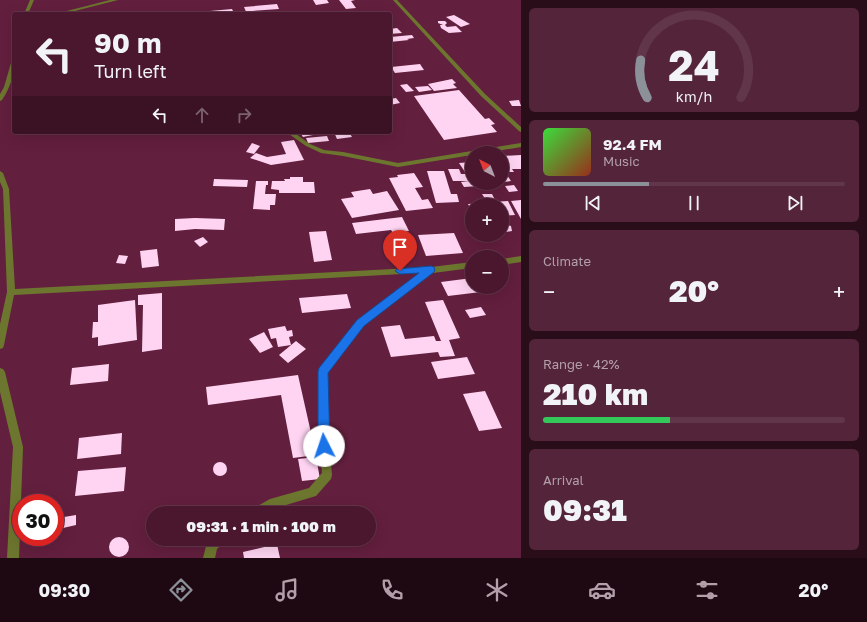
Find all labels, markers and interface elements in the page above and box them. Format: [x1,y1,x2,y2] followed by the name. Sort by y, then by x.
[94,26,161,59] text: 90 m
[28,28,80,80] icon: left
[668,40,720,90] text: 24
[94,60,167,82] text: Turn left
[676,88,712,105] text: km/h
[149,104,171,126] icon: left
[191,104,213,126] icon: ahead
[233,104,255,126] icon: right
[603,135,662,153] text: 92.4 FM
[465,146,509,190] north arrow
[465,146,509,294] map controls
[603,153,640,169] text: Music
[582,192,604,214] icon: previous
[683,192,705,214] icon: pause
[784,192,806,214] icon: next
[465,198,509,242] button: +
[383,230,417,271] pin
[389,236,411,258] icon: arrive
[465,250,509,294] button: −
[543,253,591,269] text: Climate
[669,273,719,309] text: 20°
[543,278,555,305] text: −
[833,278,845,305] text: +
[543,356,619,372] text: Range · 42%
[543,376,648,412] text: 210 km
[303,425,345,467] position arrow
[543,472,584,488] text: Arrival
[543,492,627,528] text: 09:31
[12,494,64,546] speed limit sign: 30
[186,517,336,535] text: 09:31 · 1 min · 100 m
[167,576,195,604] icon: directions
[273,576,301,604] icon: music
[378,576,406,604] icon: phone
[483,576,511,604] icon: climate
[588,576,616,604] icon: car
[693,576,721,604] icon: filters
[39,579,90,601] text: 09:30
[799,579,828,601] text: 20°

